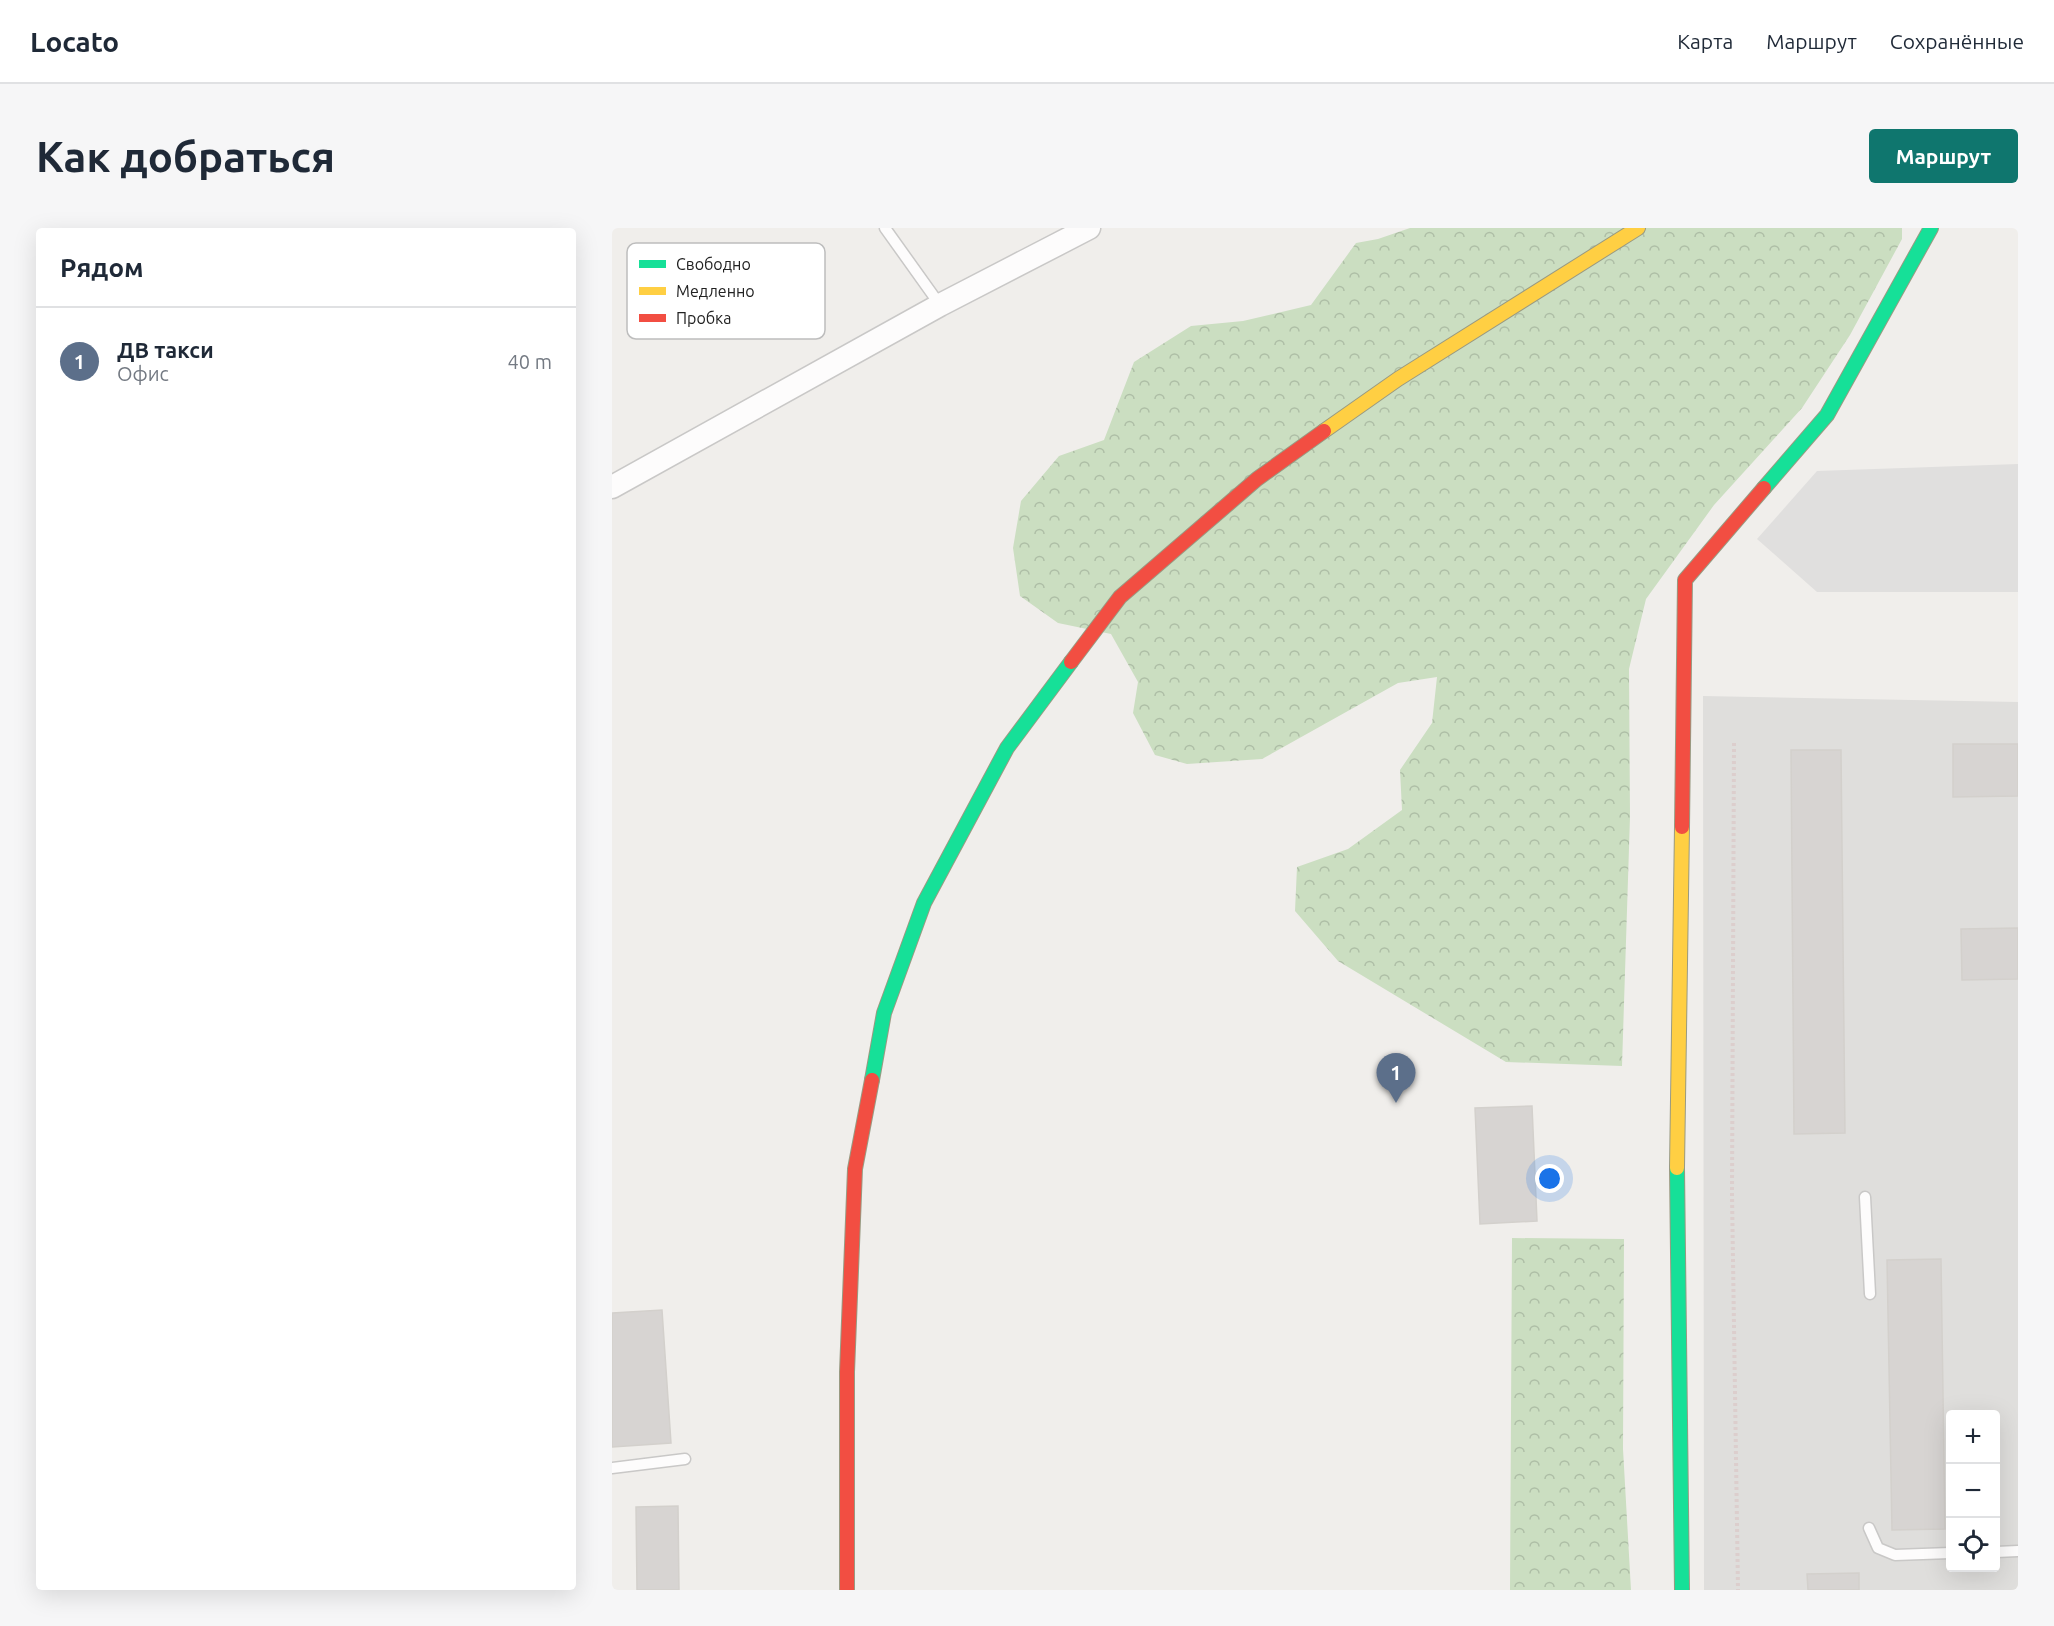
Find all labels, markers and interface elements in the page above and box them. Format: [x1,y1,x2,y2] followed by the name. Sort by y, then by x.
[30,26,119,57] text: Locato
[1677,29,1733,53] text: Карта
[1766,29,1857,53] text: Маршрут
[1890,29,2024,53] text: Сохранённые
[1869,129,2018,183] button: Маршрут
[36,133,335,180] text: Как добраться
[627,243,825,339] legend
[60,253,144,282] text: Рядом
[676,255,751,273] text: Свободно
[676,282,755,300] text: Медленно
[676,309,732,327] text: Пробка
[117,337,214,362] text: ДВ такси
[74,350,85,373] text: 1
[508,350,552,373] text: 40 m
[117,362,169,385] text: Офис
[1376,1054,1416,1103] pin: 1
[1535,1164,1564,1193] your location
[1946,1410,2000,1572] map controls
[1946,1410,2000,1464] button: +
[1946,1464,2000,1518] button: −
[1946,1518,2000,1572] button: locate

